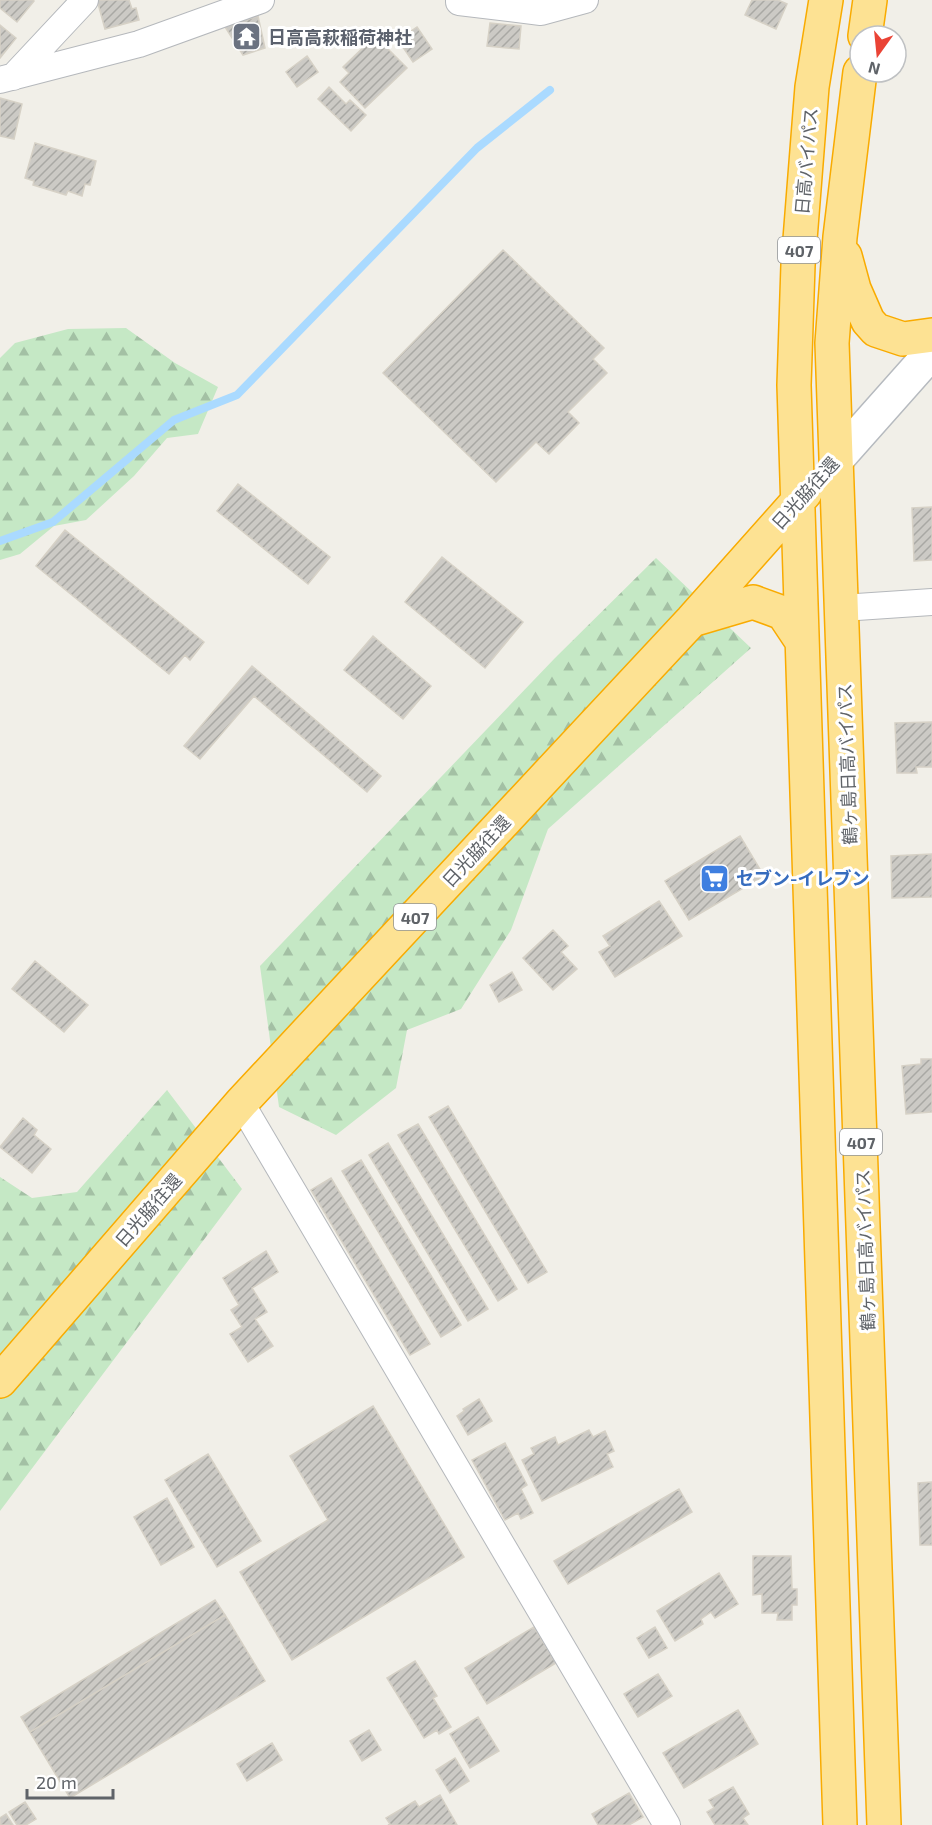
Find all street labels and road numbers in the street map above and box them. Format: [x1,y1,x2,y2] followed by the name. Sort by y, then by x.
[790,106,822,216] street label: 日高バイパス
[778,237,820,263] road number: 407
[767,452,843,534] street label: 日光脇往還
[833,683,861,845] street label: 鶴ヶ島日高バイパス
[437,811,515,891] street label: 日光脇往還
[394,904,436,930] road number: 407
[840,1129,882,1155] road number: 407
[110,1169,186,1251] street label: 日光脇往還
[851,1169,879,1331] street label: 鶴ヶ島日高バイパス

